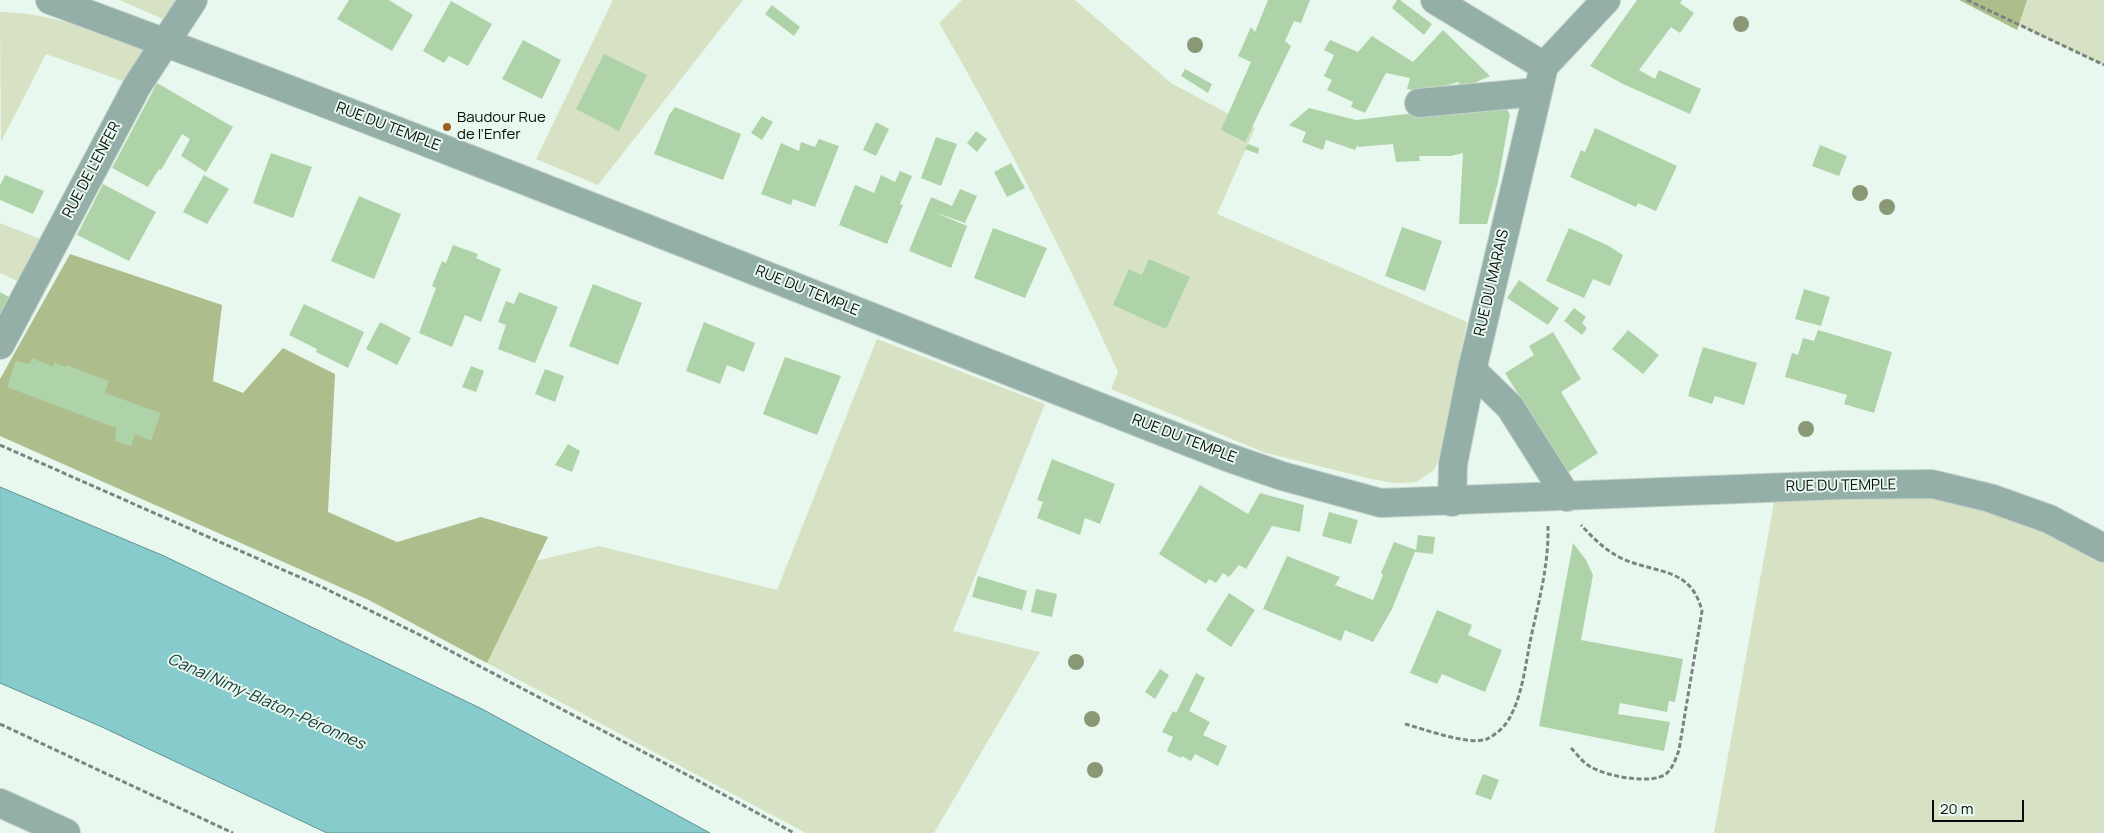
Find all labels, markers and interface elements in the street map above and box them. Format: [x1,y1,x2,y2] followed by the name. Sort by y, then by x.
[333,99,443,155] street label: RUE DU TEMPLE
[457,109,546,144] place label: Baudour Rue de l'Enfer
[59,119,125,221] street label: RUE DE L'ENFER
[441,121,453,133] marker: Baudour Rue de l'Enfer
[1471,228,1513,338] street label: RUE DU MARAIS
[752,262,862,320] street label: RUE DU TEMPLE
[1129,411,1239,467] street label: RUE DU TEMPLE
[1786,476,1896,496] street label: RUE DU TEMPLE
[164,650,368,754] water label: Canal Nimy-Blaton-Péronnes
[1934,790,2026,822] scale bar
[1940,798,1973,819] text: 20 m

